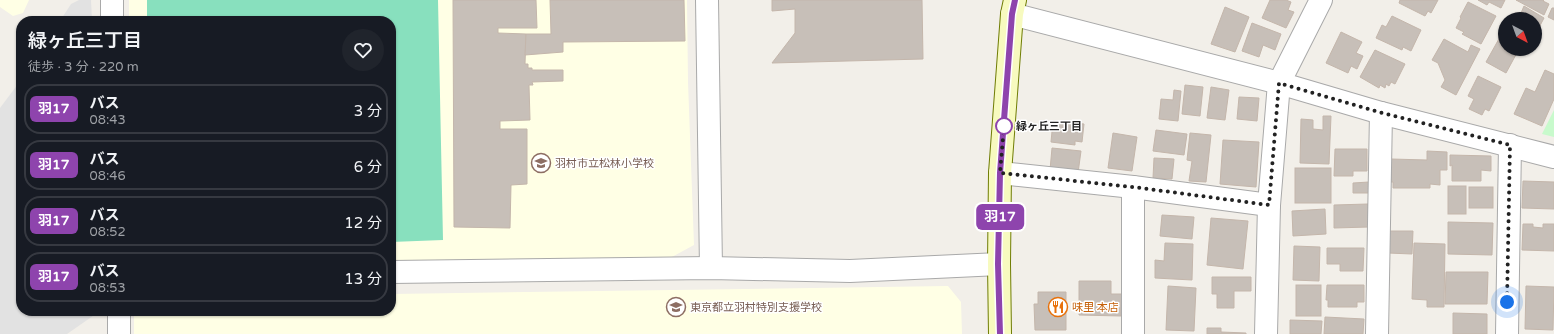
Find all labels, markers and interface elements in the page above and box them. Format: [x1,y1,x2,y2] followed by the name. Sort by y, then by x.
[1498,12,1542,56] north arrow
[1498,12,1542,56] map controls
[342,29,384,71] button: heart
[28,30,142,52] text: 緑ヶ丘三丁目
[28,59,139,75] text: 徒歩 · 3 分 · 220 m
[90,94,120,112] text: バス
[38,100,70,117] text: 羽17
[354,102,382,120] text: 3 分
[90,112,126,128] text: 08:43
[995,117,1013,135] marker: 緑ヶ丘三丁目
[1016,120,1082,133] place label: 緑ヶ丘三丁目
[90,150,120,168] text: バス
[530,152,552,174] school or university icon: 羽村市立松林小学校
[38,156,70,173] text: 羽17
[555,157,654,170] place label: 羽村市立松林小学校
[354,158,382,176] text: 6 分
[90,168,126,184] text: 08:46
[977,204,1023,230] line badge: 羽17
[90,206,120,224] text: バス
[984,208,1016,225] text: 羽17
[38,212,70,229] text: 羽17
[344,214,382,232] text: 12 分
[90,224,126,240] text: 08:52
[90,262,120,280] text: バス
[38,268,70,285] text: 羽17
[344,270,382,288] text: 13 分
[90,280,126,296] text: 08:53
[1497,292,1517,312] your location
[665,296,687,318] school or university icon: 東京都立羽村特別支援学校
[1047,296,1069,318] restaurant icon: 味里 本店
[690,301,822,314] place label: 東京都立羽村特別支援学校
[1072,301,1119,314] place label: 味里 本店

